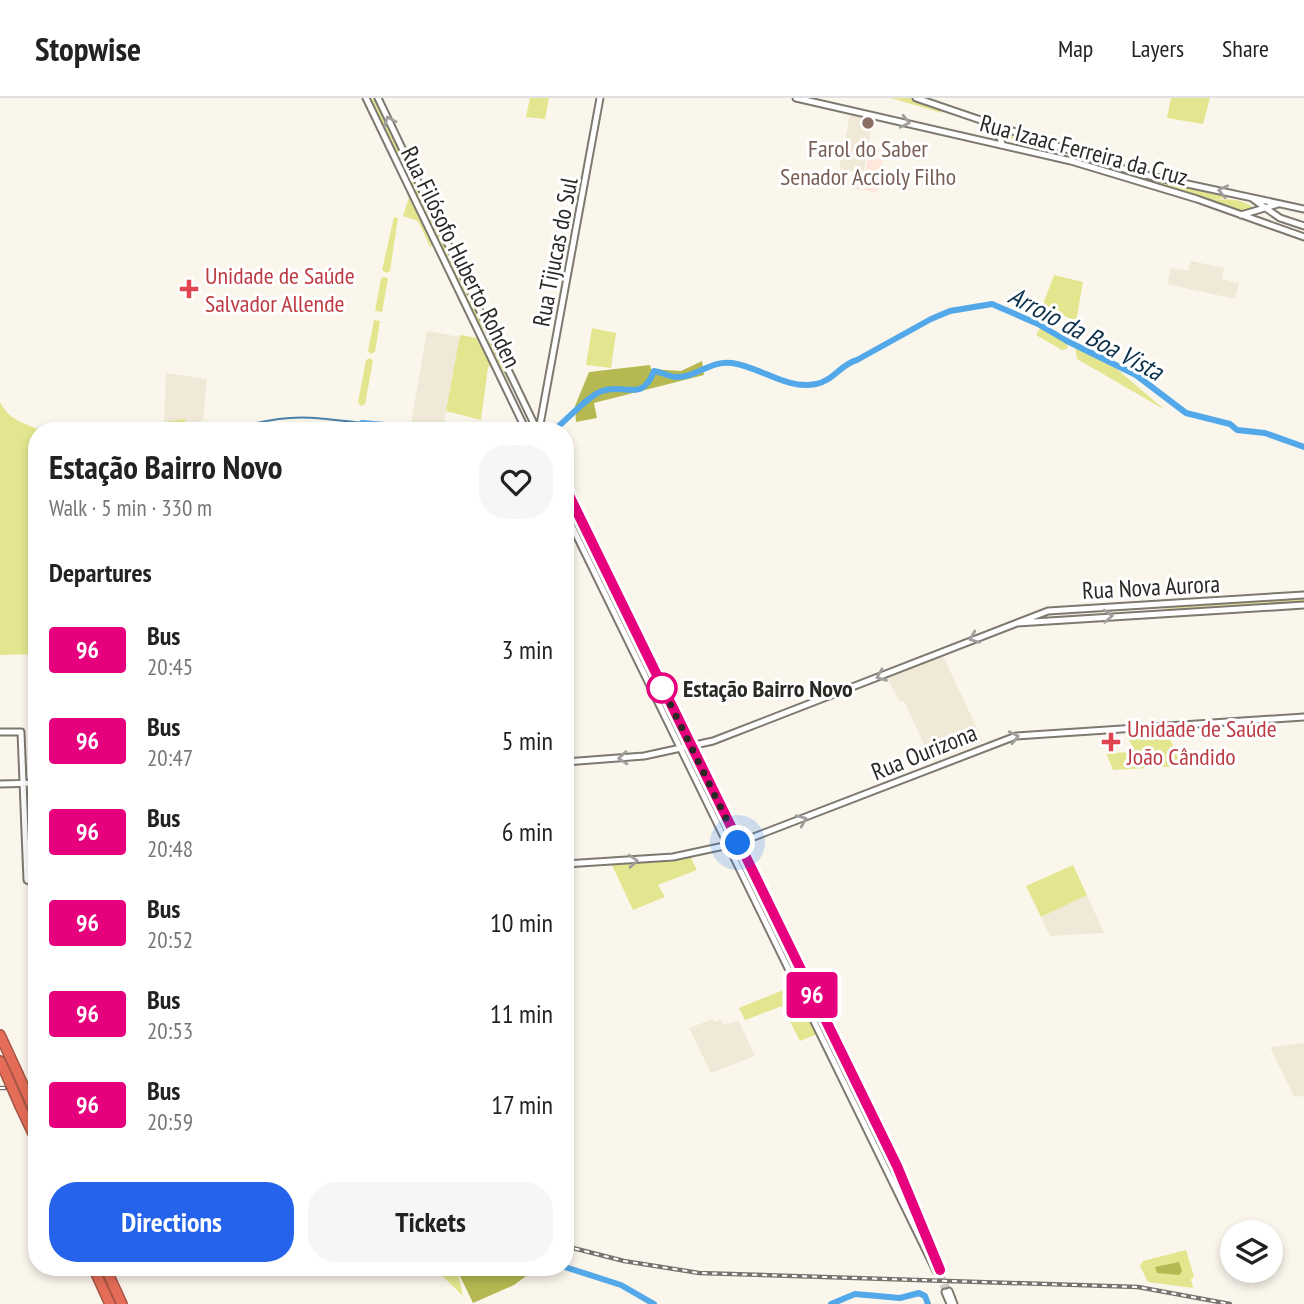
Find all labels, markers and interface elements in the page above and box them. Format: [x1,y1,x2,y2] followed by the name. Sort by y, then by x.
[35,27,141,70] text: Stopwise
[1058,33,1093,64] text: Map
[1131,33,1184,64] text: Layers
[1222,33,1269,64] text: Share
[977,107,1191,193] street label: Rua Izaac Ferreira da Cruz
[899,114,911,128] one-way arrow
[860,115,876,131] marker: Farol do Saber Senador Accioly Filho
[383,116,397,128] one-way arrow
[780,133,956,192] place label: Farol do Saber Senador Accioly Filho
[394,141,528,373] street label: Rua Filósofo Huberto Rohden
[525,175,585,329] street label: Rua Tijucas do Sul
[1217,185,1229,200] one-way arrow
[205,260,355,319] place label: Unidade de Saúde Salvador Allende
[1003,278,1170,388] water label: Arroio da Boa Vista
[179,279,199,299] marker: Unidade de Saúde Salvador Allende
[49,445,282,488] text: Estação Bairro Novo
[479,445,553,519] button: heart
[49,493,212,522] text: Walk · 5 min · 330 m
[49,556,152,589] text: Departures
[1081,568,1221,606] street label: Rua Nova Aurora
[1102,608,1113,623] one-way arrow
[147,619,180,652] text: Bus
[968,630,980,644] one-way arrow
[502,633,553,666] text: 3 min
[76,634,99,665] text: 96
[147,652,193,681] text: 20:45
[876,667,888,681] one-way arrow
[647,673,677,703] marker: Estação Bairro Novo
[683,673,853,704] place label: Estação Bairro Novo
[147,710,180,743] text: Bus
[1126,713,1277,772] place label: Unidade de Saúde João Cândido
[867,717,981,787] street label: Rua Ourizona
[502,724,553,757] text: 5 min
[76,725,99,756] text: 96
[1008,731,1020,745] one-way arrow
[1101,732,1121,752] marker: Unidade de Saúde João Cândido
[147,743,193,772] text: 20:47
[618,750,629,765] one-way arrow
[147,801,180,834] text: Bus
[795,814,807,828] one-way arrow
[502,815,553,848] text: 6 min
[76,816,99,847] text: 96
[720,825,755,860] your location
[147,834,193,863] text: 20:48
[628,854,639,869] one-way arrow
[147,892,180,925] text: Bus
[490,906,553,939] text: 10 min
[76,907,99,938] text: 96
[147,925,193,954] text: 20:52
[780,972,844,1018] line badge: 96
[801,979,823,1010] text: 96
[147,983,180,1016] text: Bus
[490,997,553,1030] text: 11 min
[76,998,99,1029] text: 96
[147,1016,193,1045] text: 20:53
[147,1074,180,1107] text: Bus
[491,1088,553,1121] text: 17 min
[76,1089,99,1120] text: 96
[147,1107,193,1136] text: 20:59
[49,1182,294,1262] button: Directions
[308,1182,553,1262] button: Tickets
[1220,1220,1283,1283] map controls
[1220,1220,1283,1283] button: layers

